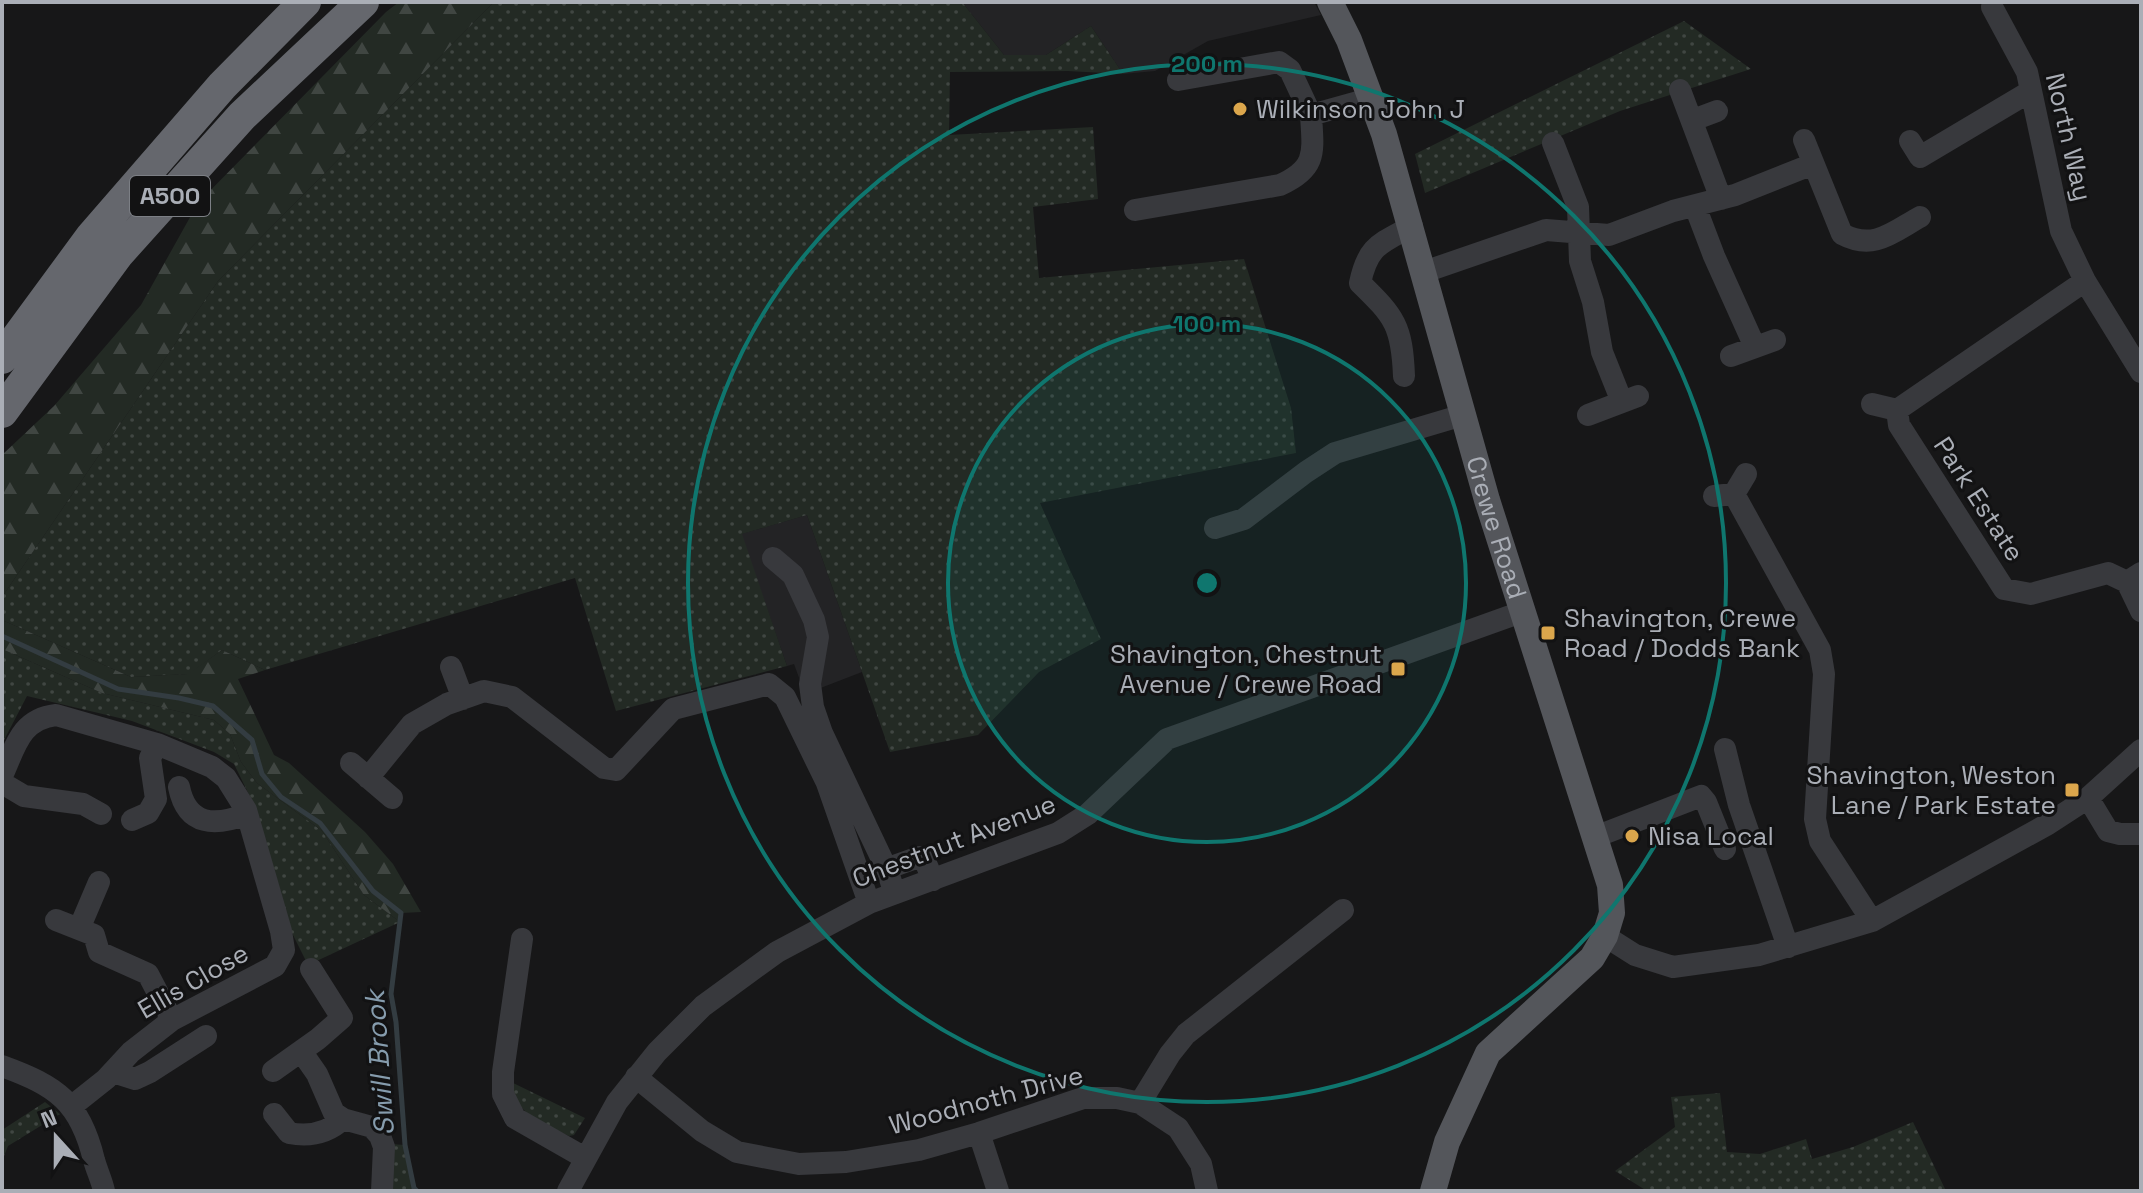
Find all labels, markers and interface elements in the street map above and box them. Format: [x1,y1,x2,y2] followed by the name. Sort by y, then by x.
[1171,48,1243,79] text: 200 m
[2038,70,2100,204] street label: North Way
[1256,92,1465,126] place label: Wilkinson John J
[1231,100,1249,118] marker: Wilkinson John J
[130,176,210,216] road number: A500
[1173,308,1241,339] text: 100 m
[1926,430,2032,568] street label: Park Estate
[1458,452,1534,603] street label: Crewe Road
[1193,569,1221,597] centre of rings
[1564,601,1800,665] place label: Shavington, Crewe Road / Dodds Bank
[1539,624,1557,642] marker: Shavington, Crewe Road / Dodds Bank
[1110,637,1382,701] place label: Shavington, Chestnut Avenue / Crewe Road
[1389,660,1407,678] marker: Shavington, Chestnut Avenue / Crewe Road
[1807,758,2056,822] place label: Shavington, Weston Lane / Park Estate
[2063,781,2081,799] marker: Shavington, Weston Lane / Park Estate
[847,787,1061,895] street label: Chestnut Avenue
[1648,819,1774,853] place label: Nisa Local
[1623,827,1641,845] marker: Nisa Local
[132,936,254,1026] street label: Ellis Close
[356,986,402,1137] water label: Swill Brook
[885,1058,1087,1142] street label: Woodnoth Drive
[16,1097,96,1177] north arrow
[37,1103,61,1134] text: N

